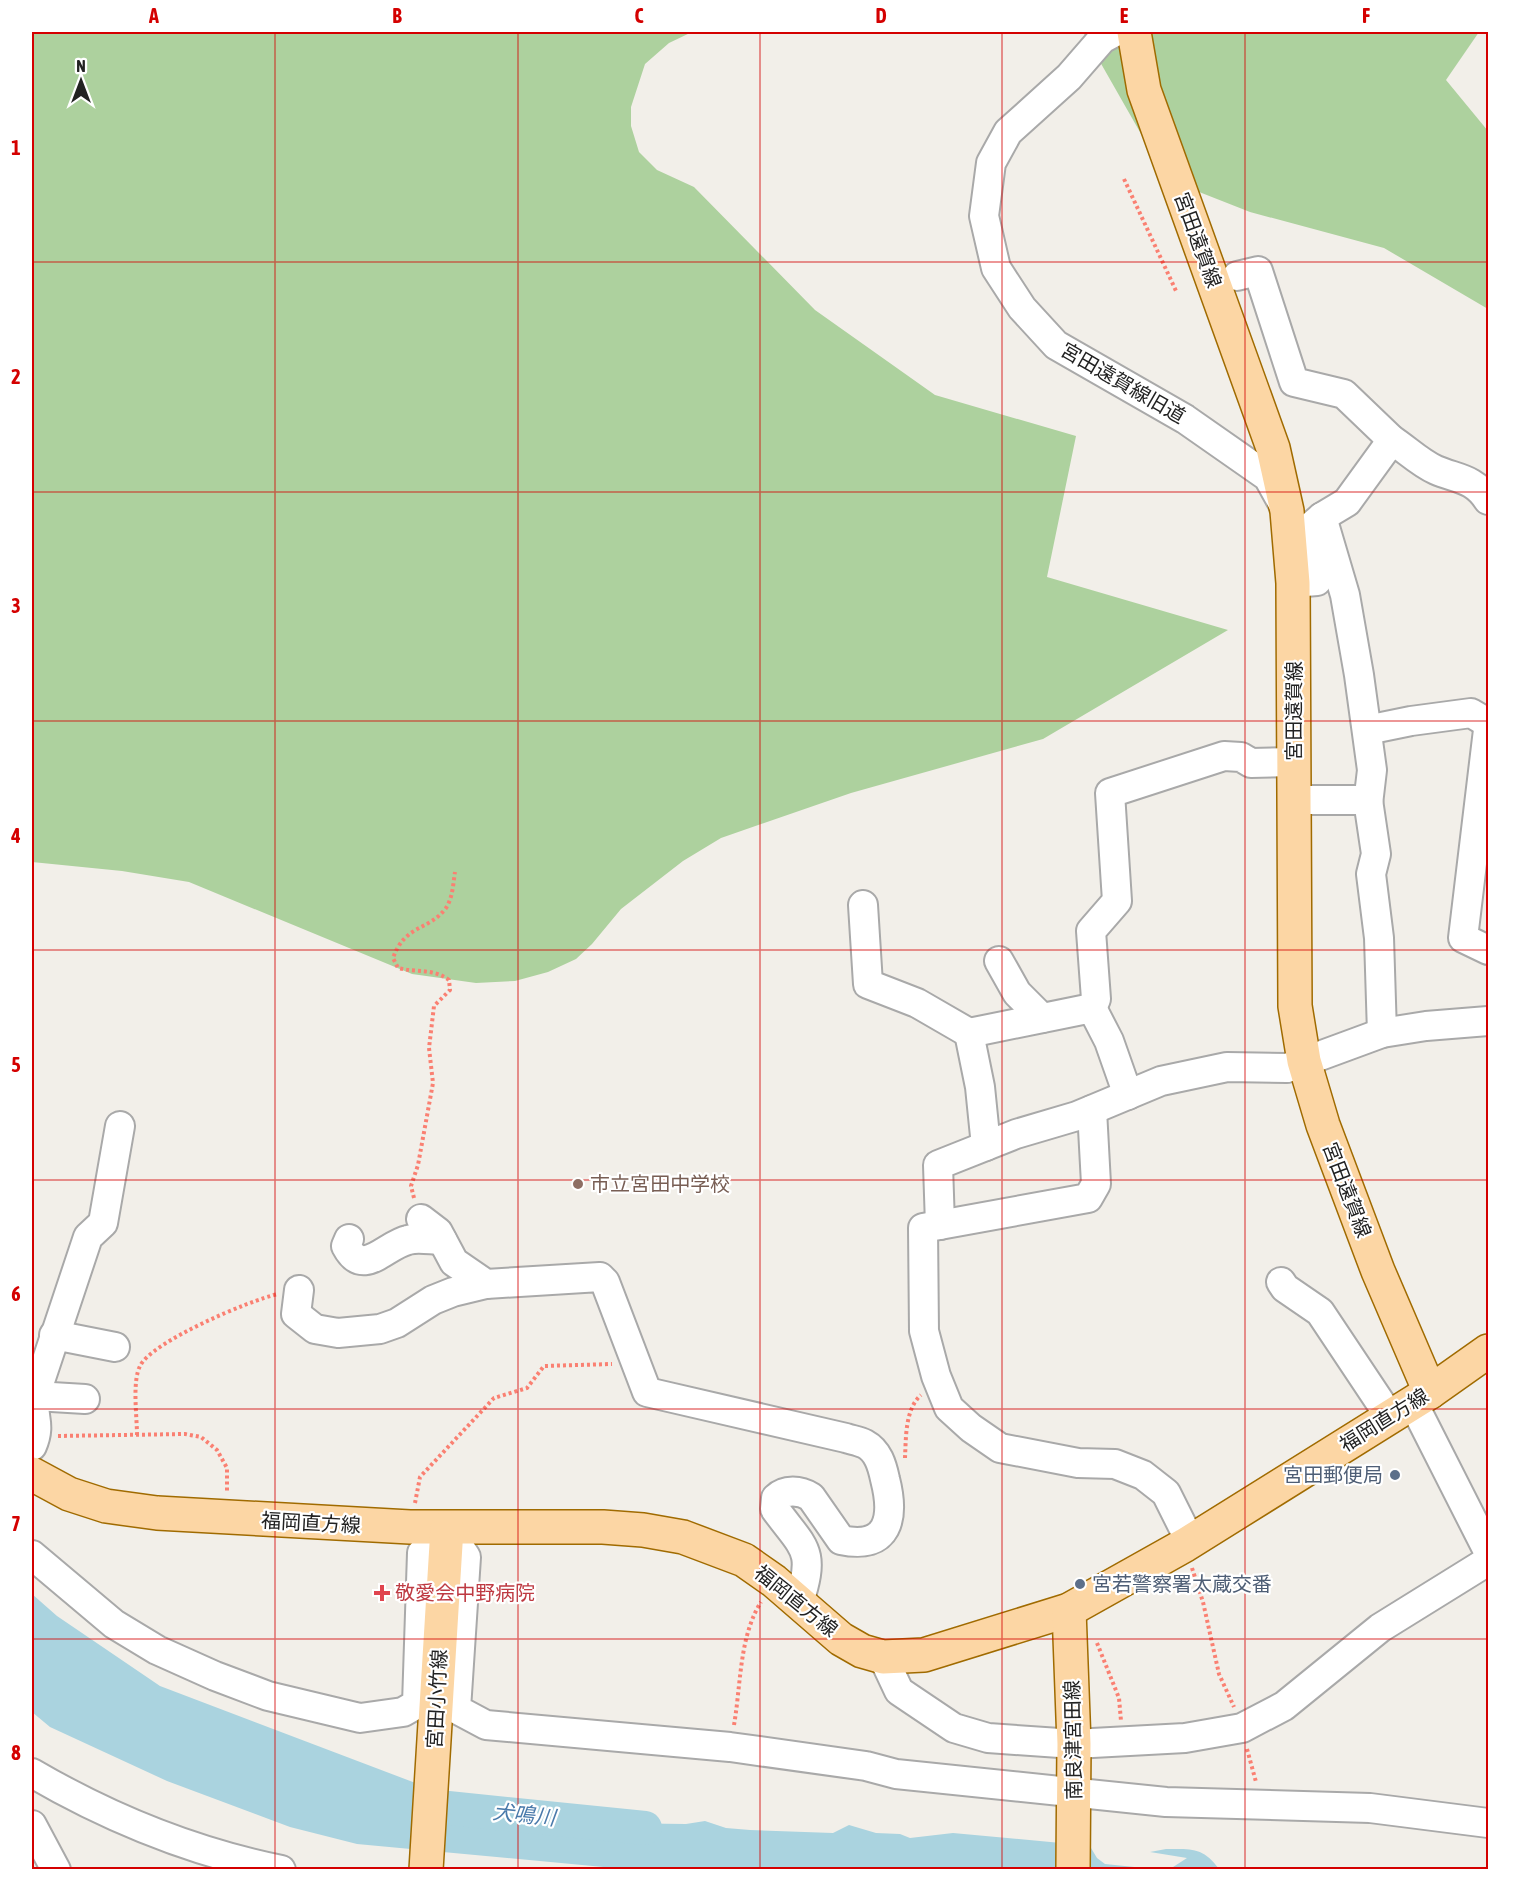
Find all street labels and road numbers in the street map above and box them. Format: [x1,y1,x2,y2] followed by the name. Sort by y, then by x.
[1171,189,1226,291] street label: 宮田遠賀線
[1057,338,1190,428] street label: 宮田遠賀線旧道
[1282,661,1305,761] street label: 宮田遠賀線
[1319,1139,1376,1241] street label: 宮田遠賀線
[1335,1383,1432,1456] street label: 福岡直方線
[260,1508,362,1537] street label: 福岡直方線
[750,1560,842,1641] street label: 福岡直方線
[422,1648,451,1750] street label: 宮田小竹線
[1060,1680,1085,1800] street label: 南良津宮田線

